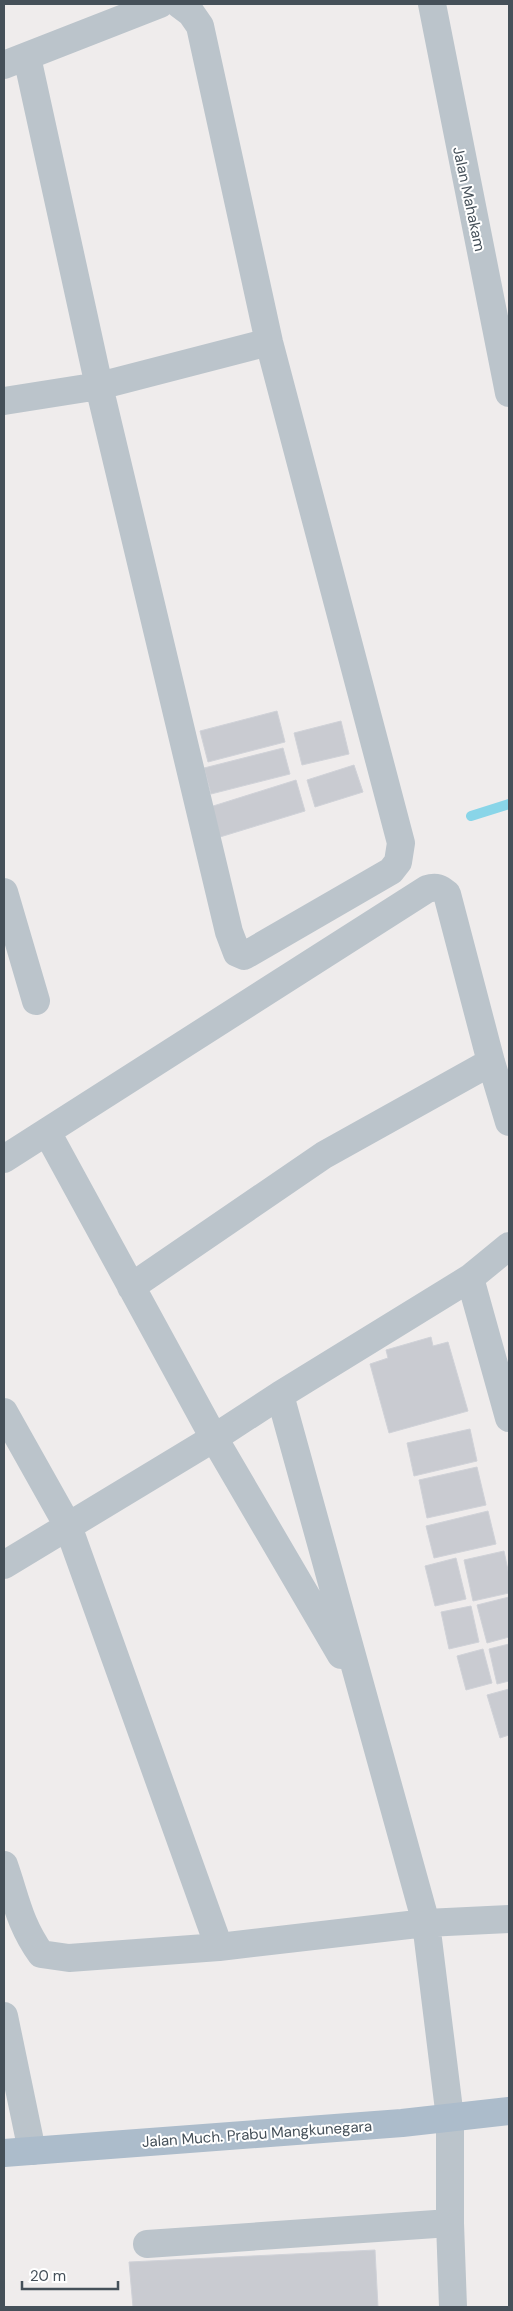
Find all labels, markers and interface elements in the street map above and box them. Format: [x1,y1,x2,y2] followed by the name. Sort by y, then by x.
[448,145,490,253] street label: Jalan Mahakam
[141,2116,373,2152] street label: Jalan Much. Prabu Mangkunegara
[22,2258,119,2290] scale bar
[30,2266,66,2286] text: 20 m

